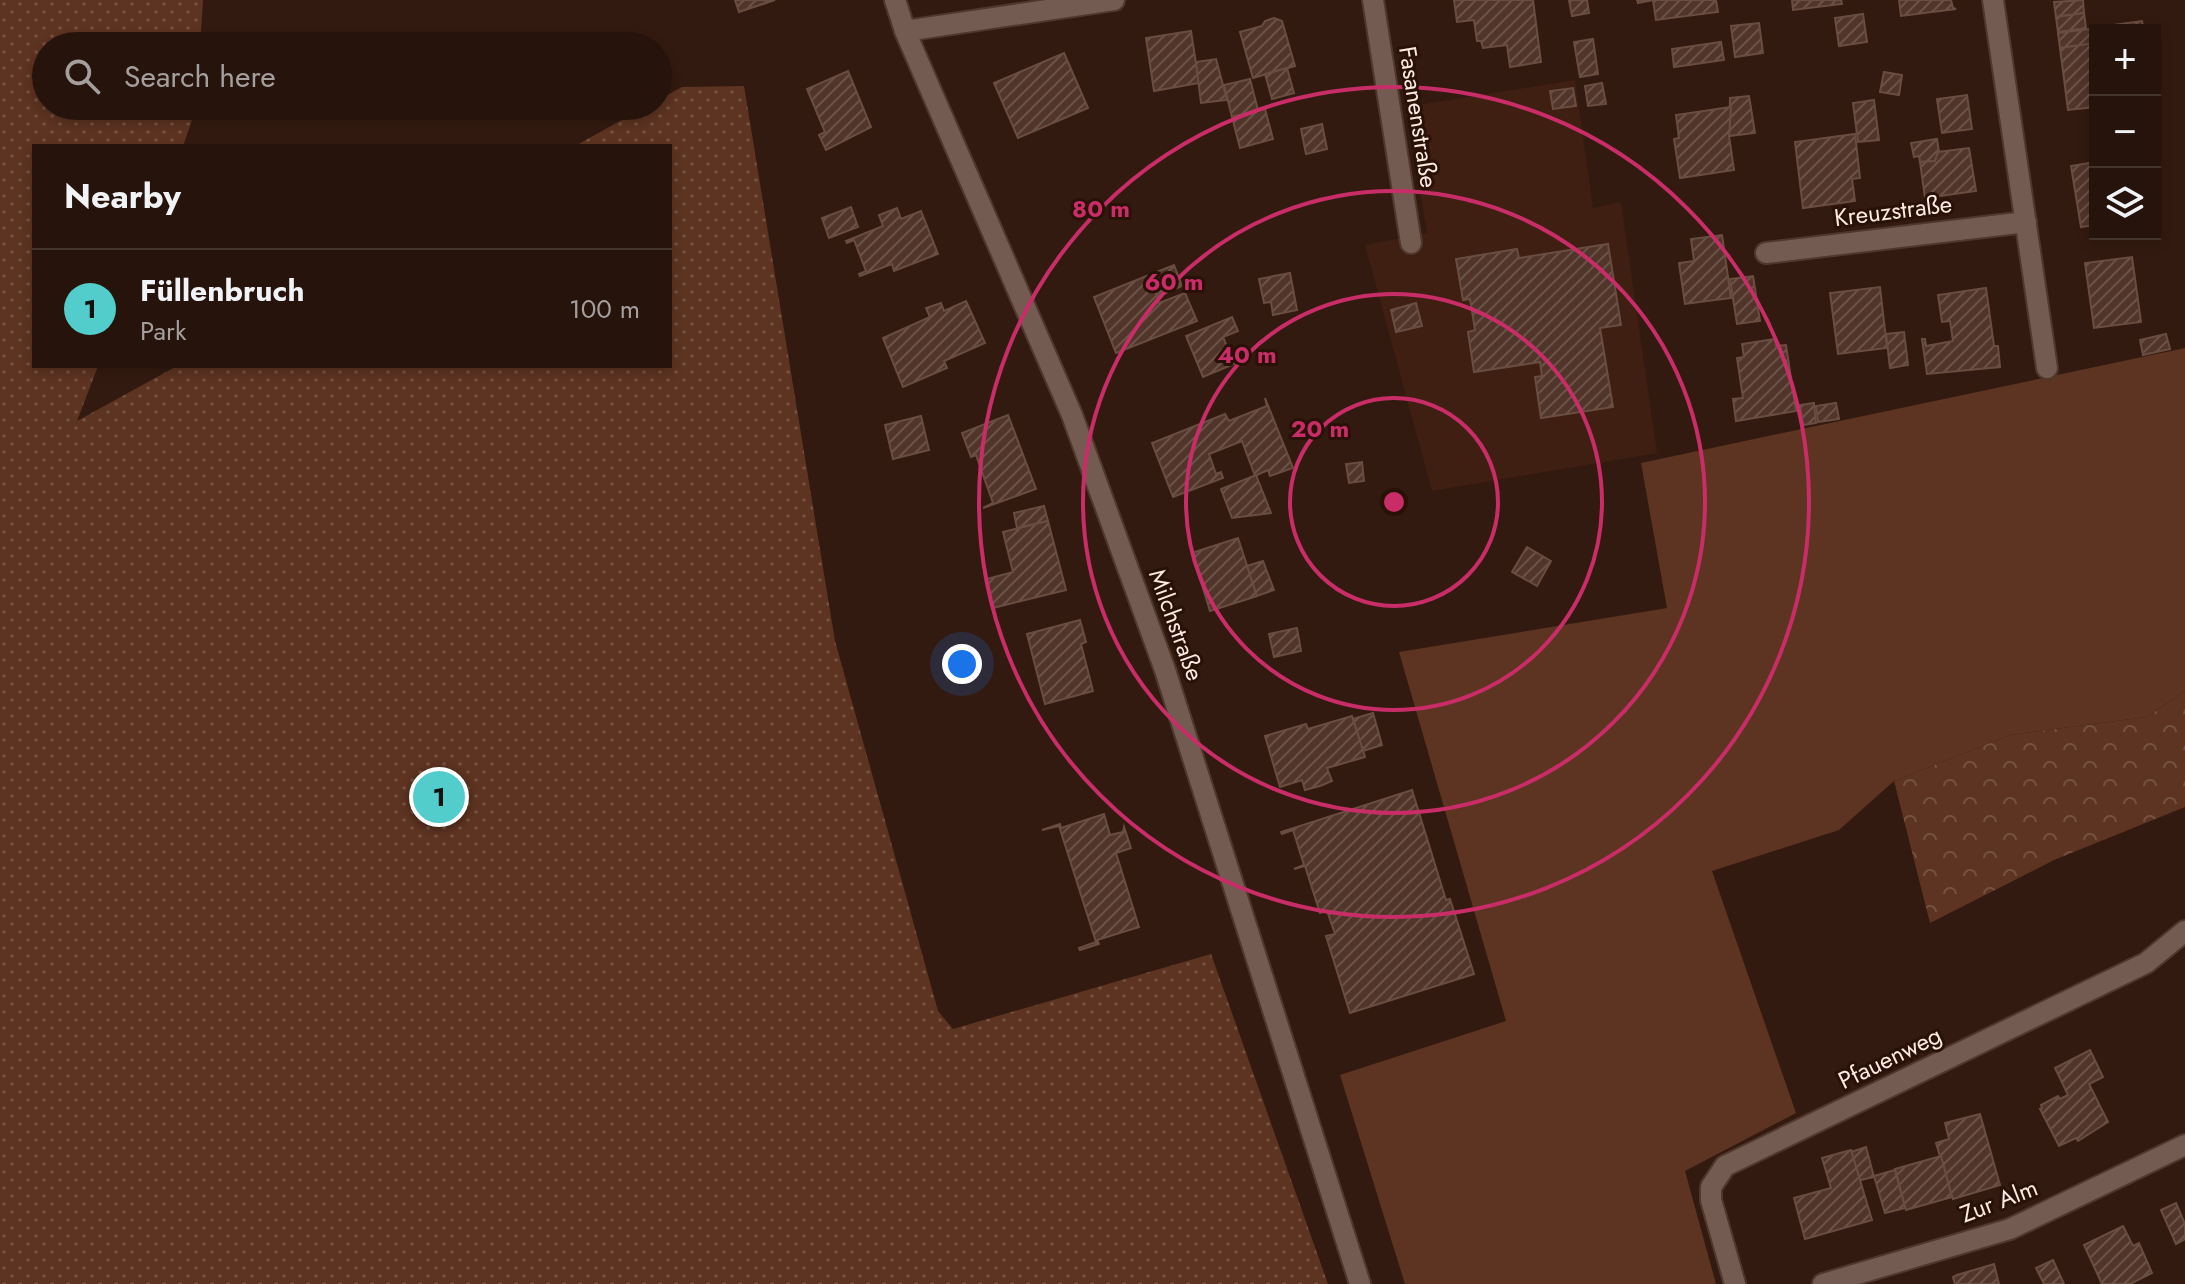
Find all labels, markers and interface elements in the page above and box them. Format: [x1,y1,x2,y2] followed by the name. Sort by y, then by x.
[2089,24,2161,240] map controls
[2089,24,2161,96] button: +
[32,32,672,120] search box
[1390,44,1447,190] street label: Fasanenstraße
[60,54,104,98] icon: search
[124,55,276,98] text: Search here
[2089,96,2161,168] button: −
[2089,168,2161,240] button: layers
[64,172,181,221] text: Nearby
[1832,186,1954,235] street label: Kreuzstraße
[1072,191,1130,226] text: 80 m
[1145,264,1203,299] text: 60 m
[140,269,304,312] text: Füllenbruch
[83,290,97,328] text: 1
[569,290,640,328] text: 100 m
[140,312,186,350] text: Park
[1217,337,1277,372] text: 40 m
[1291,411,1349,446] text: 20 m
[1380,488,1408,516] centre of rings
[1140,564,1213,686] street label: Milchstraße
[942,644,982,684] your location
[413,767,465,827] pin: 1
[1832,1017,1947,1098] street label: Pfauenweg
[1955,1170,2043,1231] street label: Zur Alm

